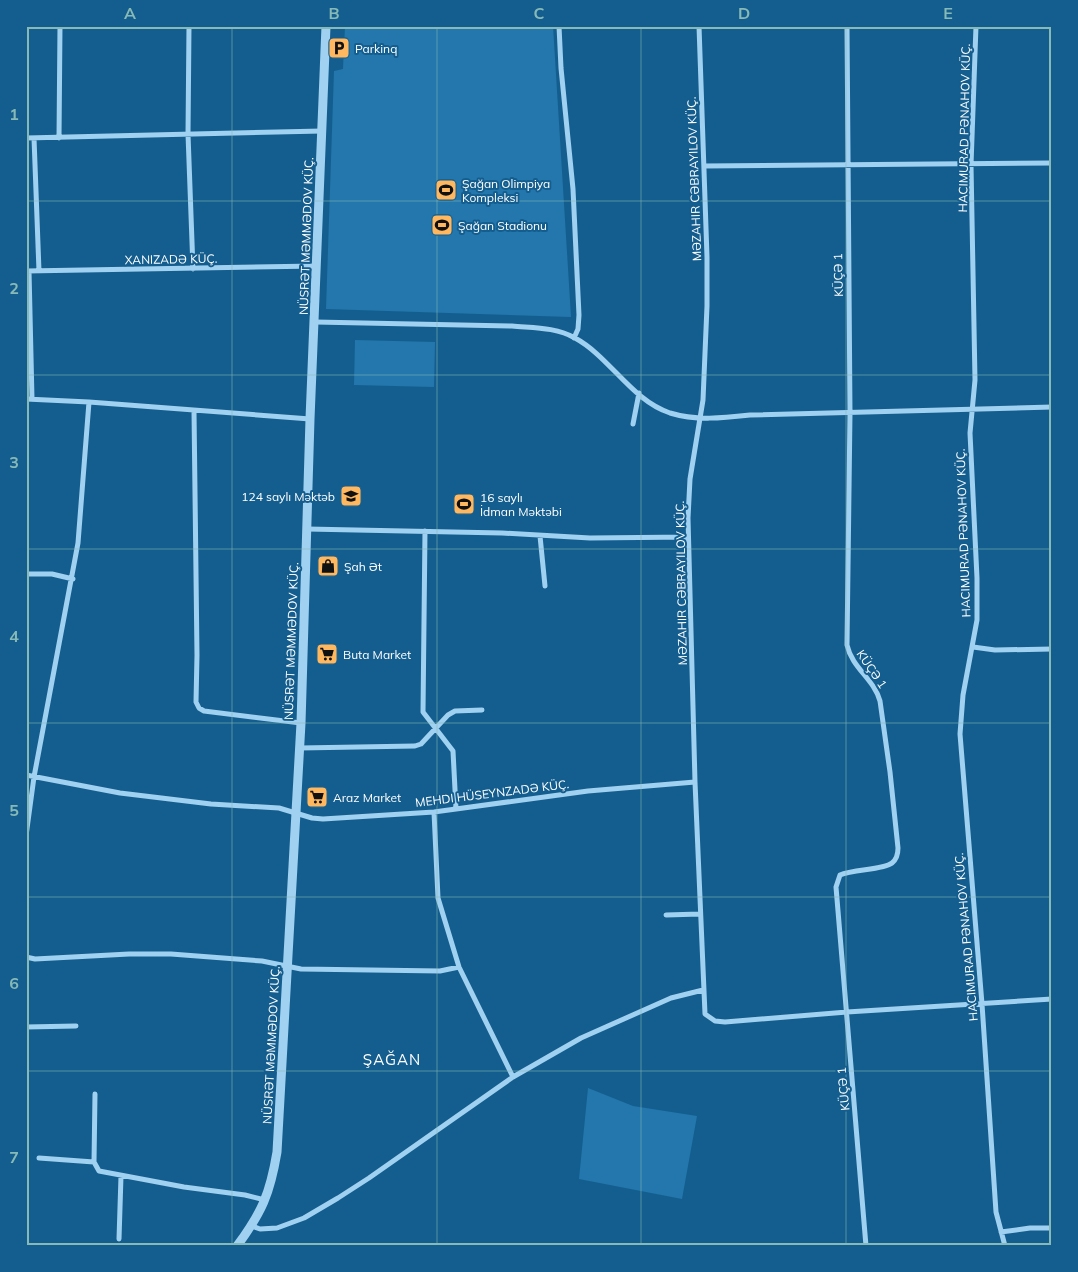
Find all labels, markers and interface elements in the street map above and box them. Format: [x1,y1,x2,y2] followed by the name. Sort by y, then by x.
[124,3,136,23] text: A
[328,3,340,23] text: B
[534,3,545,23] text: C
[738,3,750,23] text: D
[943,3,953,23] text: E
[327,36,351,60] parking icon: Parkinq
[355,41,397,56] place label: Parkinq
[955,43,973,213] street label: HACIMURAD PƏNAHOV KÜÇ.
[684,96,704,262] street label: MƏZAHIR CƏBRAYILOV KÜÇ.
[9,104,19,124] text: 1
[296,157,316,315] street label: NÜSRƏT MƏMMƏDOV KÜÇ.
[462,176,550,205] place label: Şağan Olimpiya Kompleksi
[434,178,458,202] sports icon: Şağan Olimpiya Kompleksi
[430,213,454,237] sports icon: Şağan Stadionu
[458,218,547,233] place label: Şağan Stadionu
[124,251,218,267] street label: XANIZADƏ KÜÇ.
[830,253,846,297] street label: KÜÇƏ 1
[9,278,19,298] text: 2
[953,448,973,618] street label: HACIMURAD PƏNAHOV KÜÇ.
[9,452,19,472] text: 3
[339,484,363,508] school or university icon: 124 saylı Məktəb
[241,489,335,504] place label: 124 saylı Məktəb
[480,490,562,519] place label: 16 saylı İdman Məktəbi
[452,492,476,516] sports icon: 16 saylı İdman Məktəbi
[672,501,690,665] street label: MƏZAHIR CƏBRAYILOV KÜÇ.
[316,554,340,578] shop icon: Şah Ət
[344,559,382,574] place label: Şah Ət
[281,562,301,720] street label: NÜSRƏT MƏMMƏDOV KÜÇ.
[9,626,19,646] text: 4
[315,642,339,666] supermarket icon: Buta Market
[343,647,411,662] place label: Buta Market
[854,647,890,691] street label: KÜÇƏ 1
[414,776,570,810] street label: MEHDI HÜSEYNZADƏ KÜÇ.
[305,785,329,809] supermarket icon: Araz Market
[333,790,401,805] place label: Araz Market
[9,800,19,820] text: 5
[951,852,981,1022] street label: HACIMURAD PƏNAHOV KÜÇ.
[259,966,283,1124] street label: NÜSRƏT MƏMMƏDOV KÜÇ.
[9,973,19,993] text: 6
[363,1050,421,1069] district label: ŞAĞAN
[834,1067,852,1111] street label: KÜÇƏ 1
[9,1147,19,1167] text: 7

